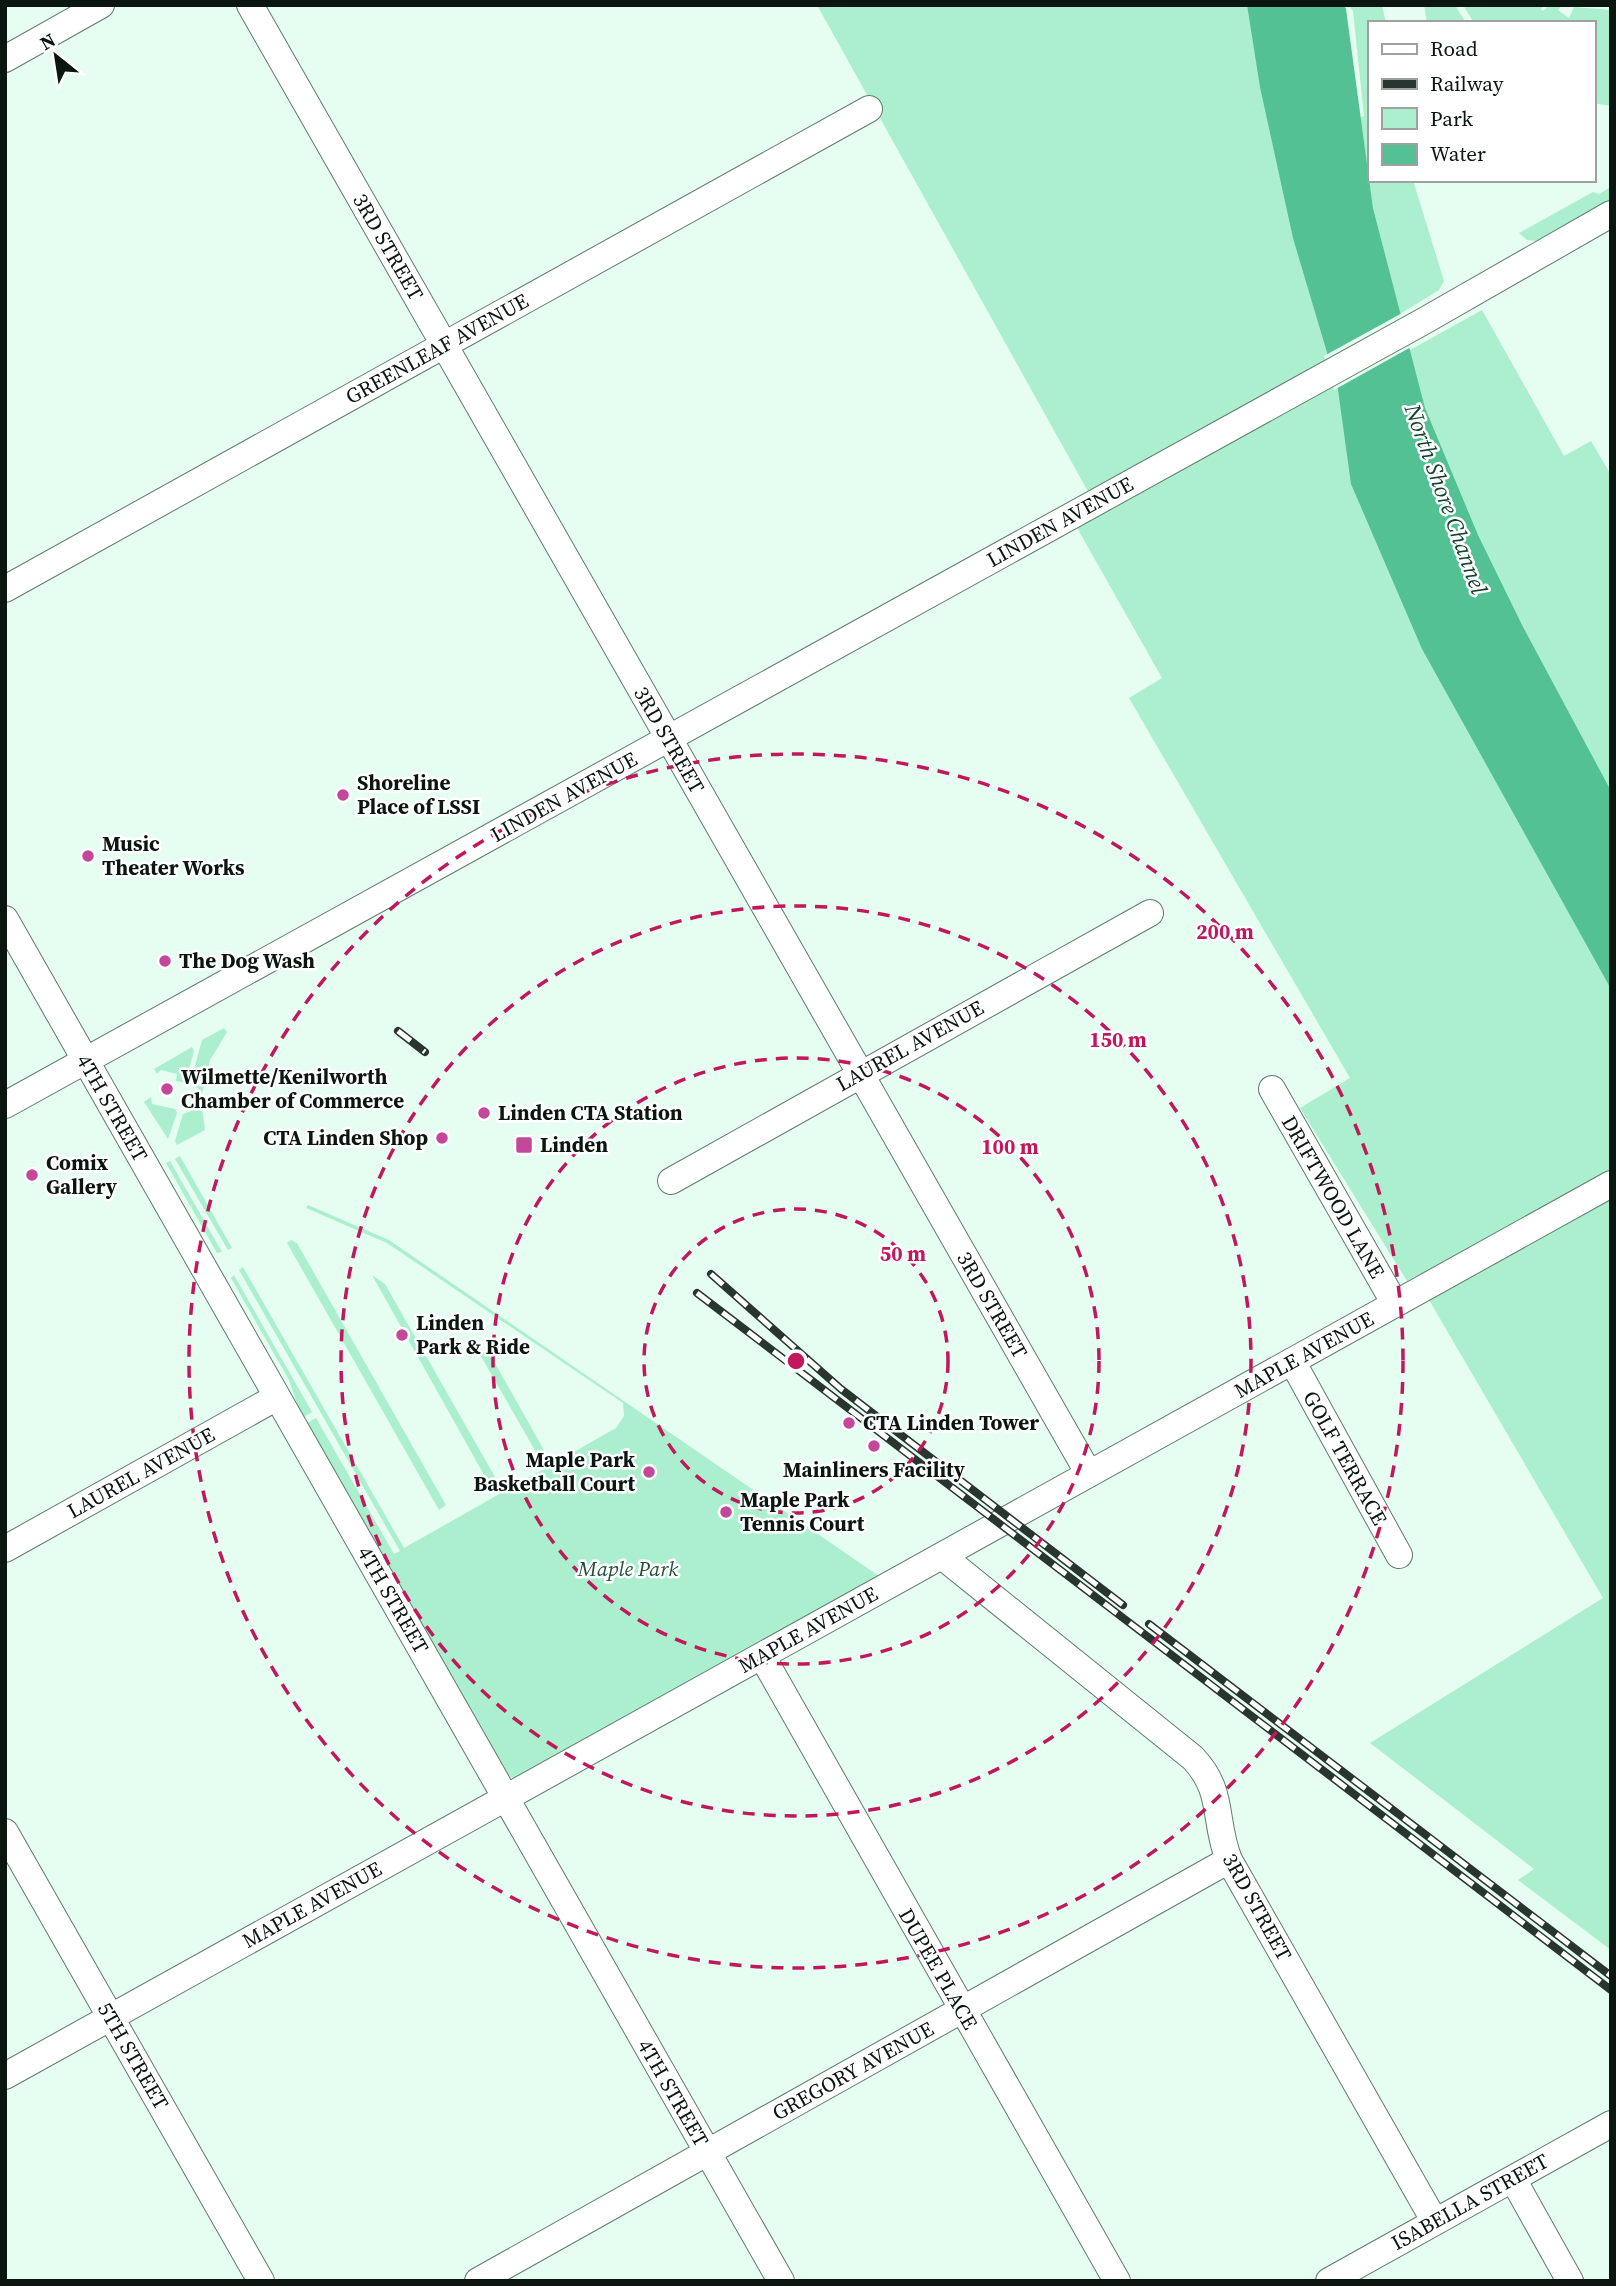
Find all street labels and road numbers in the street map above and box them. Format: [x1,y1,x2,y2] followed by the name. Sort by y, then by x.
[346,188,431,306] street label: 3RD STREET
[340,286,533,411] street label: GREENLEAF AVENUE
[981,469,1138,574] street label: LINDEN AVENUE
[627,681,712,799] street label: 3RD STREET
[485,744,642,849] street label: LINDEN AVENUE
[831,993,989,1098] street label: LAUREL AVENUE
[70,1049,155,1167] street label: 4TH STREET
[1275,1110,1392,1283] street label: DRIFTWOOD LANE
[950,1246,1035,1364] street label: 3RD STREET
[1229,1304,1379,1405] street label: MAPLE AVENUE
[1297,1385,1394,1530] street label: GOLF TERRACE
[62,1420,220,1525] street label: LAUREL AVENUE
[351,1541,436,1659] street label: 4TH STREET
[733,1579,883,1680] street label: MAPLE AVENUE
[1216,1848,1299,1966] street label: 3RD STREET
[237,1854,387,1955] street label: MAPLE AVENUE
[892,1903,985,2035] street label: DUPEE PLACE
[91,1997,176,2115] street label: 5TH STREET
[767,2014,939,2127] street label: GREGORY AVENUE
[631,2034,716,2152] street label: 4TH STREET
[1386,2146,1554,2257] street label: ISABELLA STREET

